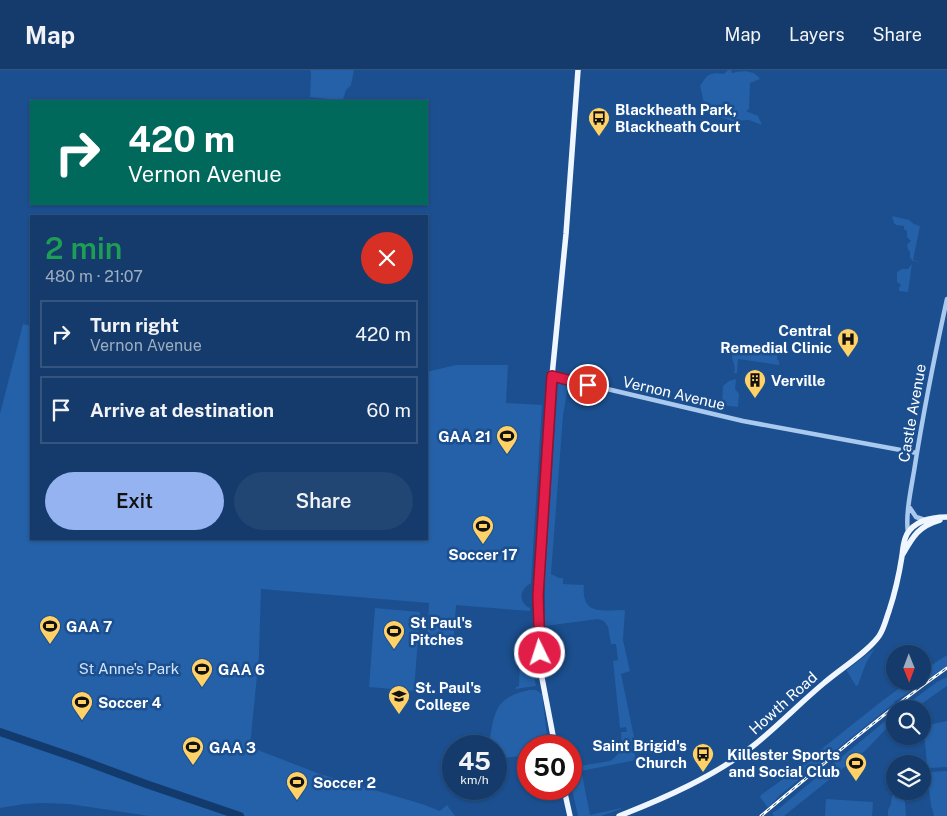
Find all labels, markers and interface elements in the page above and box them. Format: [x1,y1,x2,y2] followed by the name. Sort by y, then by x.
[25,21,75,49] text: Map
[725,24,761,45] text: Map
[789,24,845,45] text: Layers
[873,24,922,45] text: Share
[615,101,740,135] place label: Blackheath Park, Blackheath Court
[587,106,611,137] bus stop icon: Blackheath Park, Blackheath Court
[128,119,235,160] text: 420 m
[45,120,110,185] icon: right
[128,161,282,187] text: Vernon Avenue
[45,230,122,266] text: 2 min
[361,232,413,284] button: close
[45,267,143,286] text: 480 m · 21:07
[90,314,179,336] text: Turn right
[47,320,75,348] icon: right
[720,322,832,356] place label: Central Remedial Clinic
[355,323,411,345] text: 420 m
[836,327,860,358] hospital icon: Central Remedial Clinic
[90,336,202,355] text: Vernon Avenue
[895,363,929,463] street label: Castle Avenue
[567,364,609,406] pin
[743,368,767,399] building icon: Verville
[574,371,602,399] icon: arrive
[771,372,825,389] place label: Verville
[621,373,727,413] street label: Vernon Avenue
[47,396,75,424] icon: arrive
[90,399,274,421] text: Arrive at destination
[367,399,411,421] text: 60 m
[495,424,519,455] sports icon: GAA 21
[438,428,491,445] place label: GAA 21
[45,472,224,530] button: Exit
[234,472,413,530] button: Share
[471,514,495,545] sports icon: Soccer 17
[448,546,518,563] place label: Soccer 17
[38,614,62,645] sports icon: GAA 7
[410,614,472,648] place label: St Paul's Pitches
[66,618,112,635] place label: GAA 7
[382,619,406,650] sports icon: St Paul's Pitches
[513,626,565,678] position arrow
[886,645,931,690] north arrow
[886,645,931,800] map controls
[190,657,214,688] sports icon: GAA 6
[79,660,179,677] park label: St Anne's Park
[218,661,265,678] place label: GAA 6
[746,668,820,738] street label: Howth Road
[415,679,481,713] place label: St. Paul's College
[387,684,411,715] school or university icon: St. Paul's College
[70,690,94,721] sports icon: Soccer 4
[98,694,162,711] place label: Soccer 4
[886,700,931,745] button: search
[181,735,205,766] sports icon: GAA 3
[517,735,582,800] speed limit sign: 50
[592,737,687,771] place label: Saint Brigid's Church
[209,739,256,756] place label: GAA 3
[691,742,715,773] bus stop icon: Saint Brigid's Church
[458,746,491,776] text: 45
[727,746,840,780] place label: Killester Sports and Social Club
[844,751,868,782] sports icon: Killester Sports and Social Club
[886,755,931,800] button: layers
[285,770,309,801] sports icon: Soccer 2
[460,773,489,787] text: km/h
[313,774,376,791] place label: Soccer 2

